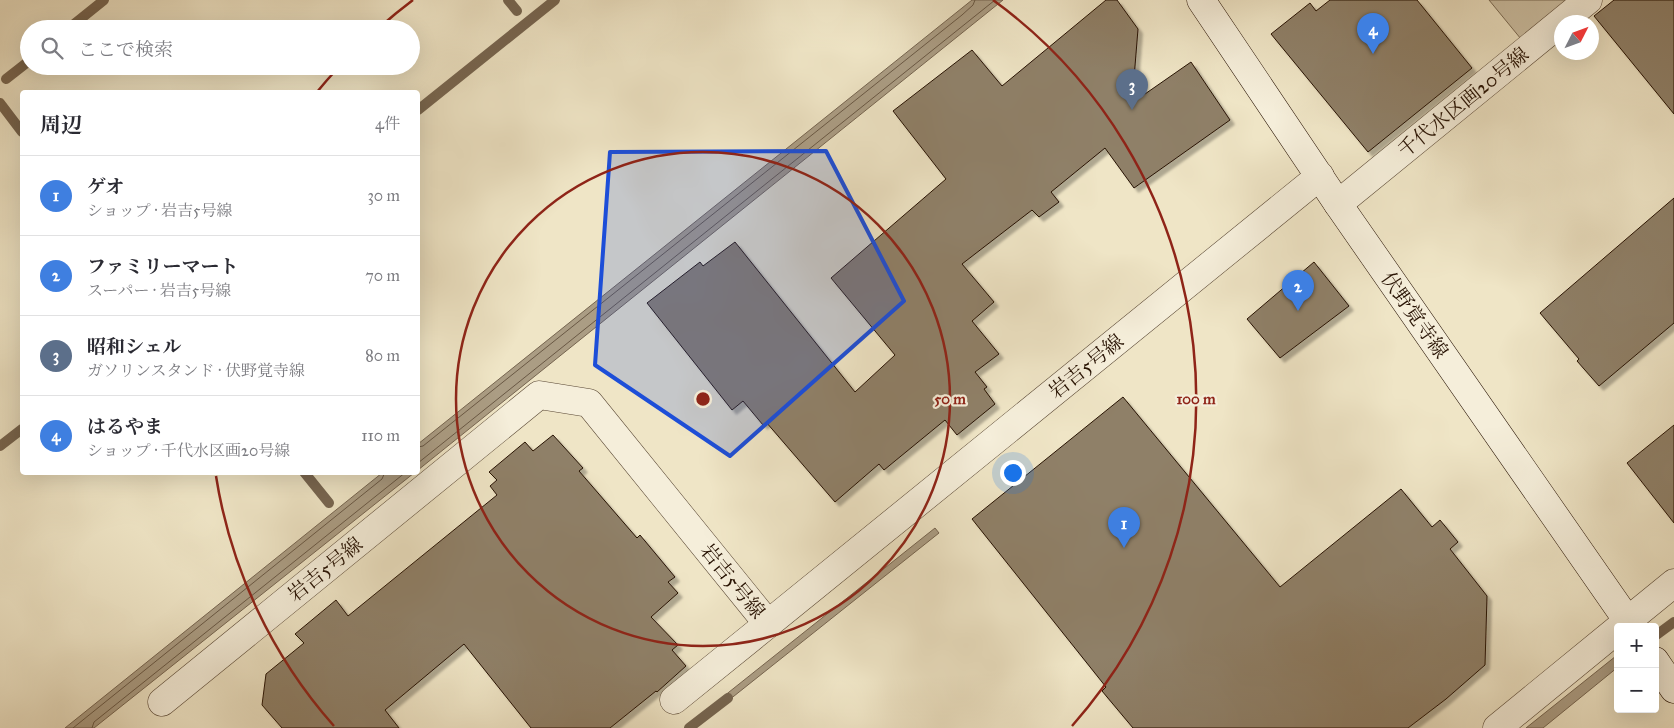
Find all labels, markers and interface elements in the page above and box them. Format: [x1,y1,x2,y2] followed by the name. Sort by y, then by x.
[1357,13,1389,54] pin: 4
[1554,15,1599,60] north arrow
[20,20,420,75] search box
[38,34,66,62] icon: search
[78,38,173,61] text: ここで検索
[1393,42,1533,162] street label: 千代水区画20号線
[1116,69,1148,110] pin: 3
[40,112,82,138] text: 周辺
[375,114,400,133] text: 4件
[87,175,125,198] text: ゲオ
[53,186,59,205] text: 1
[367,186,400,205] text: 30 m
[87,201,233,220] text: ショップ · 岩吉5号線
[87,255,239,278] text: ファミリーマート
[52,266,60,285] text: 2
[365,266,400,285] text: 70 m
[1376,267,1454,363] street label: 伏野覚寺線
[1282,270,1314,311] pin: 2
[87,281,231,300] text: スーパー · 岩吉5号線
[1044,329,1128,403] street label: 岩吉5号線
[87,335,182,358] text: 昭和シェル
[53,346,59,365] text: 3
[365,346,400,365] text: 80 m
[87,361,305,380] text: ガソリンスタンド · 伏野覚寺線
[694,390,712,408] centre of rings
[934,390,966,408] text: 50 m
[1176,390,1216,408] text: 100 m
[87,415,163,438] text: はるやま
[52,426,60,445] text: 4
[361,426,400,445] text: 110 m
[87,441,290,460] text: ショップ · 千代水区画20号線
[1000,460,1026,486] your location
[1108,507,1140,548] pin: 1
[283,532,367,606] street label: 岩吉5号線
[696,539,770,623] street label: 岩吉5号線
[1614,623,1659,713] map controls
[1614,623,1659,668] button: +
[1614,668,1659,713] button: −

